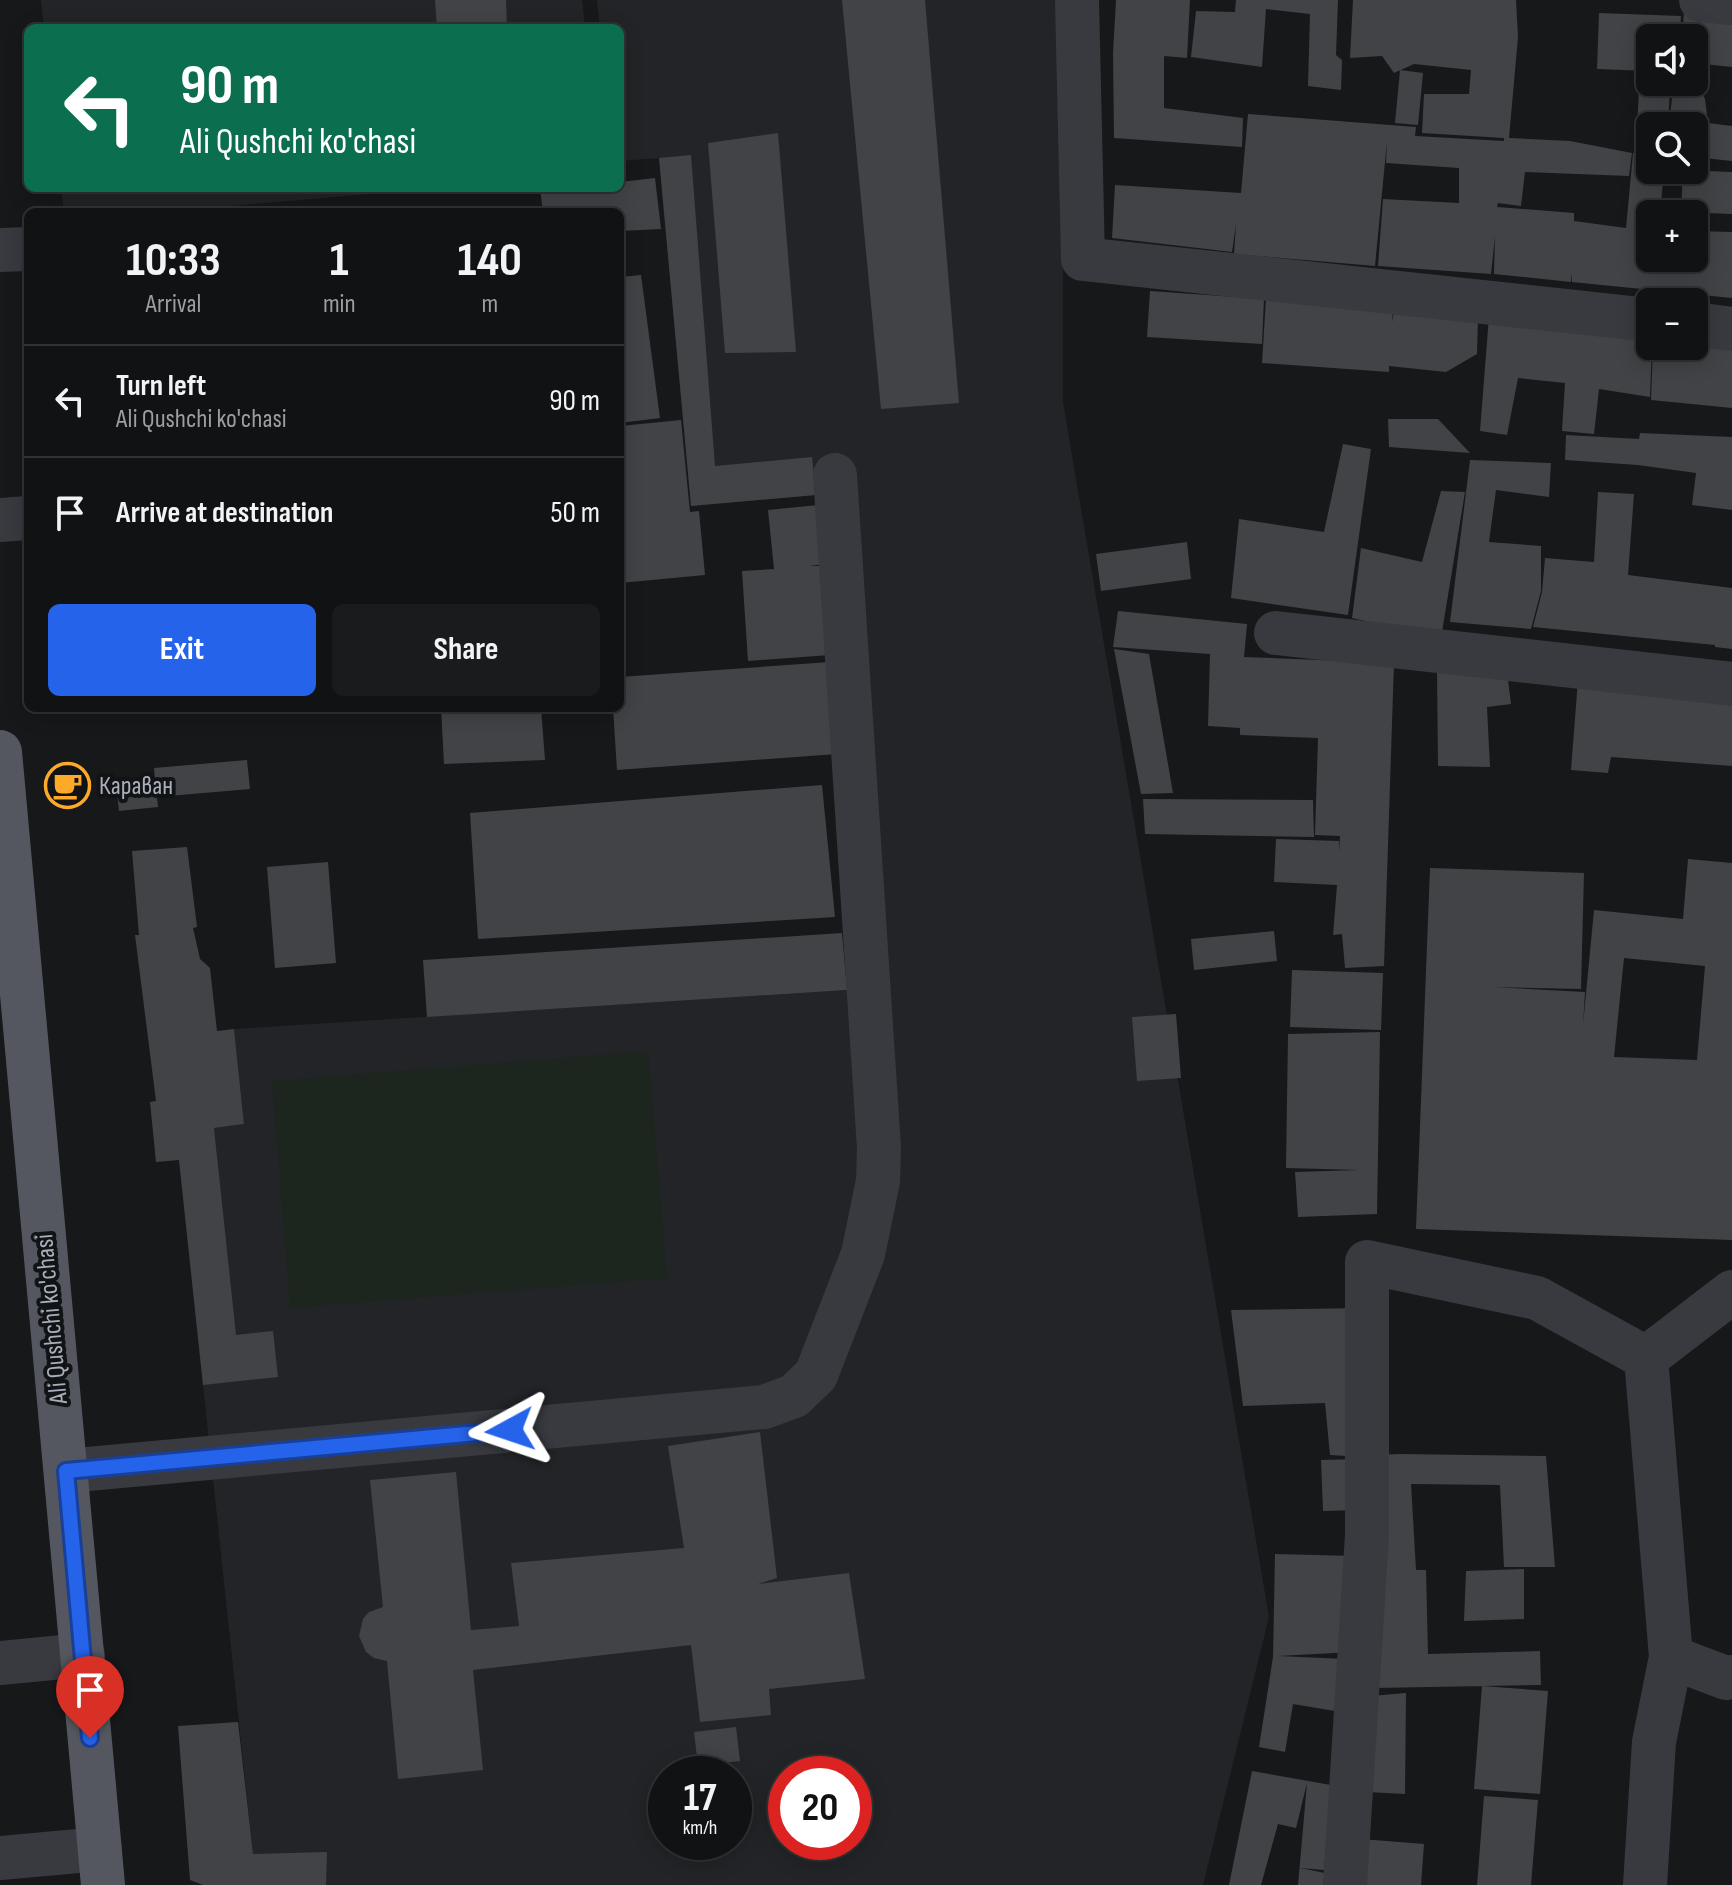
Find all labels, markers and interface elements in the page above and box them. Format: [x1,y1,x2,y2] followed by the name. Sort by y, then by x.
[1636,24,1708,360] map controls
[1636,24,1708,96] button: sound
[180,53,279,120] text: 90 m
[48,56,152,160] icon: left
[1636,112,1708,184] button: search
[180,121,416,164] text: Ali Qushchi ko'chasi
[1636,200,1708,272] button: +
[126,232,221,289] text: 10:33
[330,232,349,289] text: 1
[458,232,522,289] text: 140
[1636,288,1708,360] button: −
[145,289,201,320] text: Arrival
[323,289,356,320] text: min
[481,289,498,320] text: m
[116,368,206,404] text: Turn left
[48,379,92,423] icon: left
[549,383,600,419] text: 90 m
[116,404,287,435] text: Ali Qushchi ko'chasi
[48,491,92,535] icon: arrive
[116,495,333,531] text: Arrive at destination
[551,495,600,531] text: 50 m
[48,604,316,696] button: Exit
[332,604,600,696] button: Share
[44,762,92,810] cafe icon: Караван
[99,771,173,802] place label: Караван
[29,1233,75,1406] street label: Ali Qushchi ko'chasi
[468,1388,552,1472] position arrow
[56,1656,124,1738] pin
[68,1668,112,1712] icon: arrive
[768,1756,872,1860] speed limit sign: 20
[684,1774,716,1822] text: 17
[683,1816,717,1840] text: km/h

